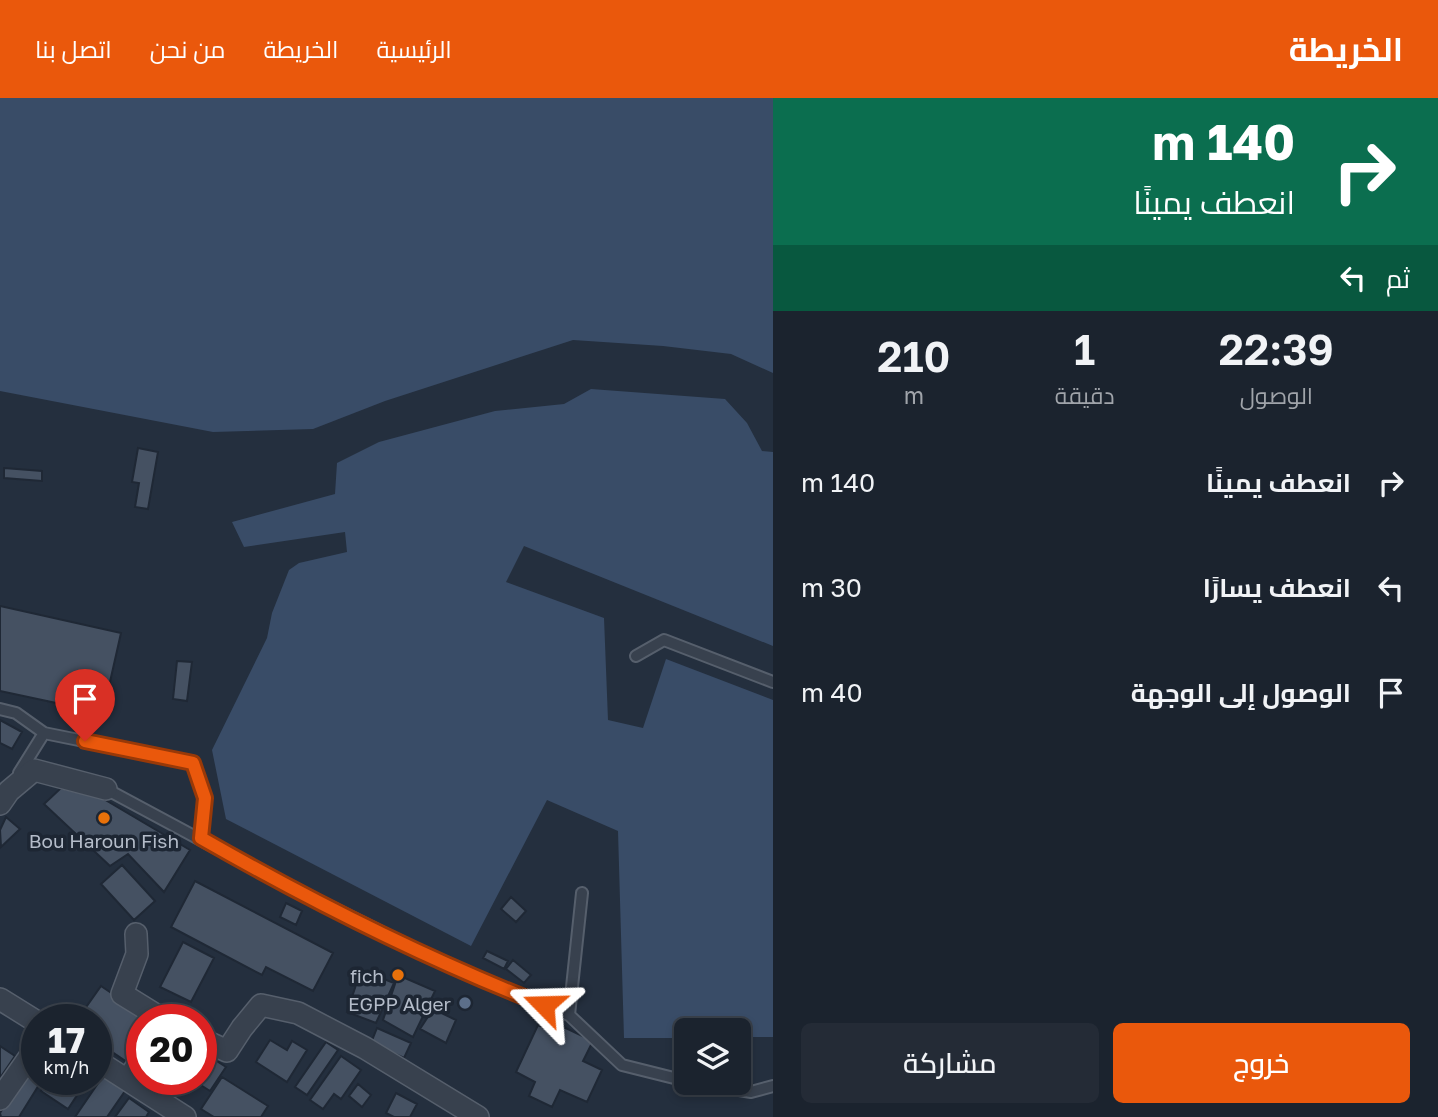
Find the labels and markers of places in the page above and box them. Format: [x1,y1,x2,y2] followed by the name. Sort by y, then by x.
[55,669,115,741] pin
[96,810,112,826] marker: Bou Haroun Fish
[29,829,179,852] place label: Bou Haroun Fish
[350,964,384,987] place label: fich
[390,967,406,983] marker: fich
[348,992,452,1015] place label: EGPP Alger
[457,995,473,1011] marker: EGPP Alger

